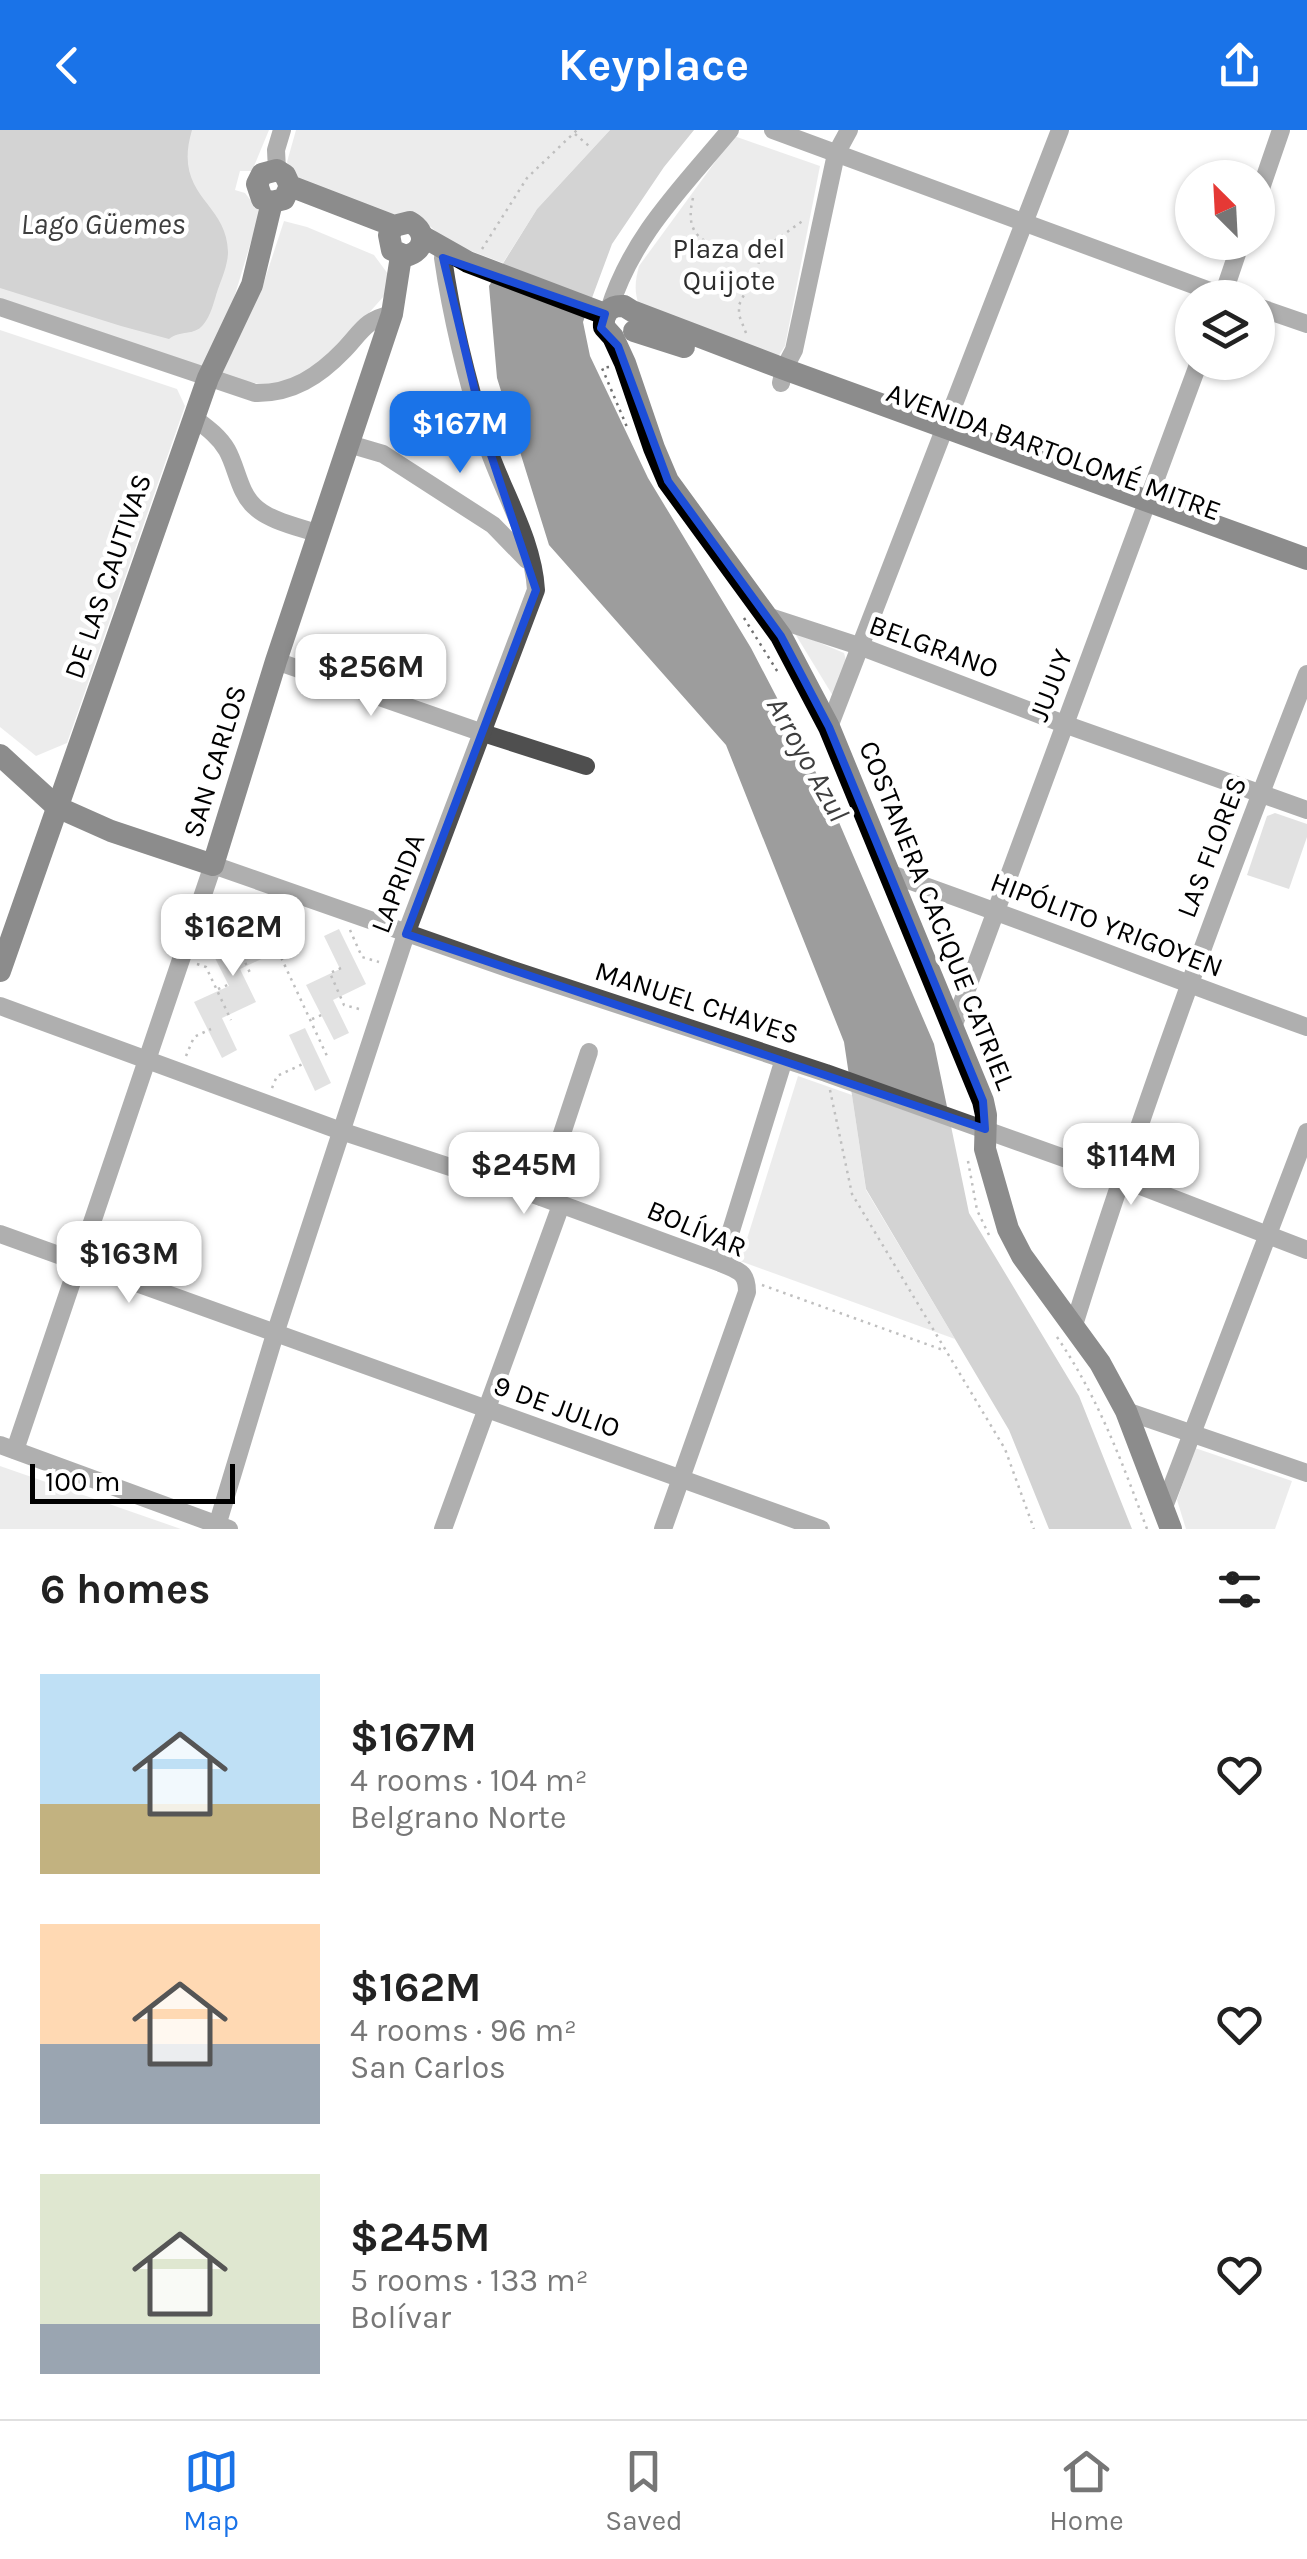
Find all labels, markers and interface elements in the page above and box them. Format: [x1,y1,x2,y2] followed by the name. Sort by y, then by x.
[40,38,95,93] icon: back
[1212,38,1267,93] icon: share
[558,39,749,91] text: Keyplace
[1175,160,1275,260] north arrow
[1175,160,1275,380] map controls
[20,206,186,242] water label: Lago Güemes
[673,232,785,297] park label: Plaza del Quijote
[1175,280,1275,380] button: layers
[882,375,1226,527] street label: AVENIDA BARTOLOMÉ MITRE
[390,391,530,476] pin: $167M
[412,405,508,442] text: $167M
[57,469,158,683] street label: DE LAS CAUTIVAS
[865,608,1003,685] street label: BELGRANO
[301,634,441,719] pin: $256M
[1022,644,1079,726] street label: JUJUY
[317,648,425,685] text: $256M
[176,681,253,841] street label: SAN CARLOS
[759,690,857,828] water label: Arroyo Azul
[852,736,1023,1094] street label: COSTANERA CACIQUE CATRIEL
[1169,772,1253,922] street label: LAS FLORES
[363,829,432,938] street label: LAPRIDA
[986,865,1228,984] street label: HIPÓLITO YRIGOYEN
[163,894,303,979] pin: $162M
[183,908,283,945] text: $162M
[591,954,803,1051] street label: MANUEL CHAVES
[1061,1123,1201,1208] pin: $114M
[454,1132,594,1217] pin: $245M
[1085,1137,1177,1174] text: $114M
[470,1146,578,1183] text: $245M
[642,1192,752,1264] street label: BOLÍVAR
[59,1221,199,1306] pin: $163M
[79,1235,179,1272] text: $163M
[489,1368,625,1445] street label: 9 DE JULIO
[30,1459,235,1504] scale bar
[45,1465,120,1498] text: 100 m
[1212,1562,1267,1617] icon: filters
[40,1564,210,1614] text: 6 homes
[350,1712,477,1762] text: $167M
[120,1714,240,1834] icon: home
[1212,1747,1267,1802] icon: heart
[350,1762,588,1799] text: 4 rooms · 104 m²
[350,1799,566,1836] text: Belgrano Norte
[350,1962,482,2012] text: $162M
[120,1964,240,2084] icon: home
[1212,1997,1267,2052] icon: heart
[350,2012,577,2049] text: 4 rooms · 96 m²
[350,2049,506,2086] text: San Carlos
[350,2212,491,2262] text: $245M
[120,2214,240,2334] icon: home
[1212,2247,1267,2302] icon: heart
[350,2262,589,2299] text: 5 rooms · 133 m²
[350,2299,451,2336] text: Bolívar
[183,2444,239,2537] tab: Map
[605,2444,683,2537] tab: Saved
[1049,2444,1124,2537] tab: Home

